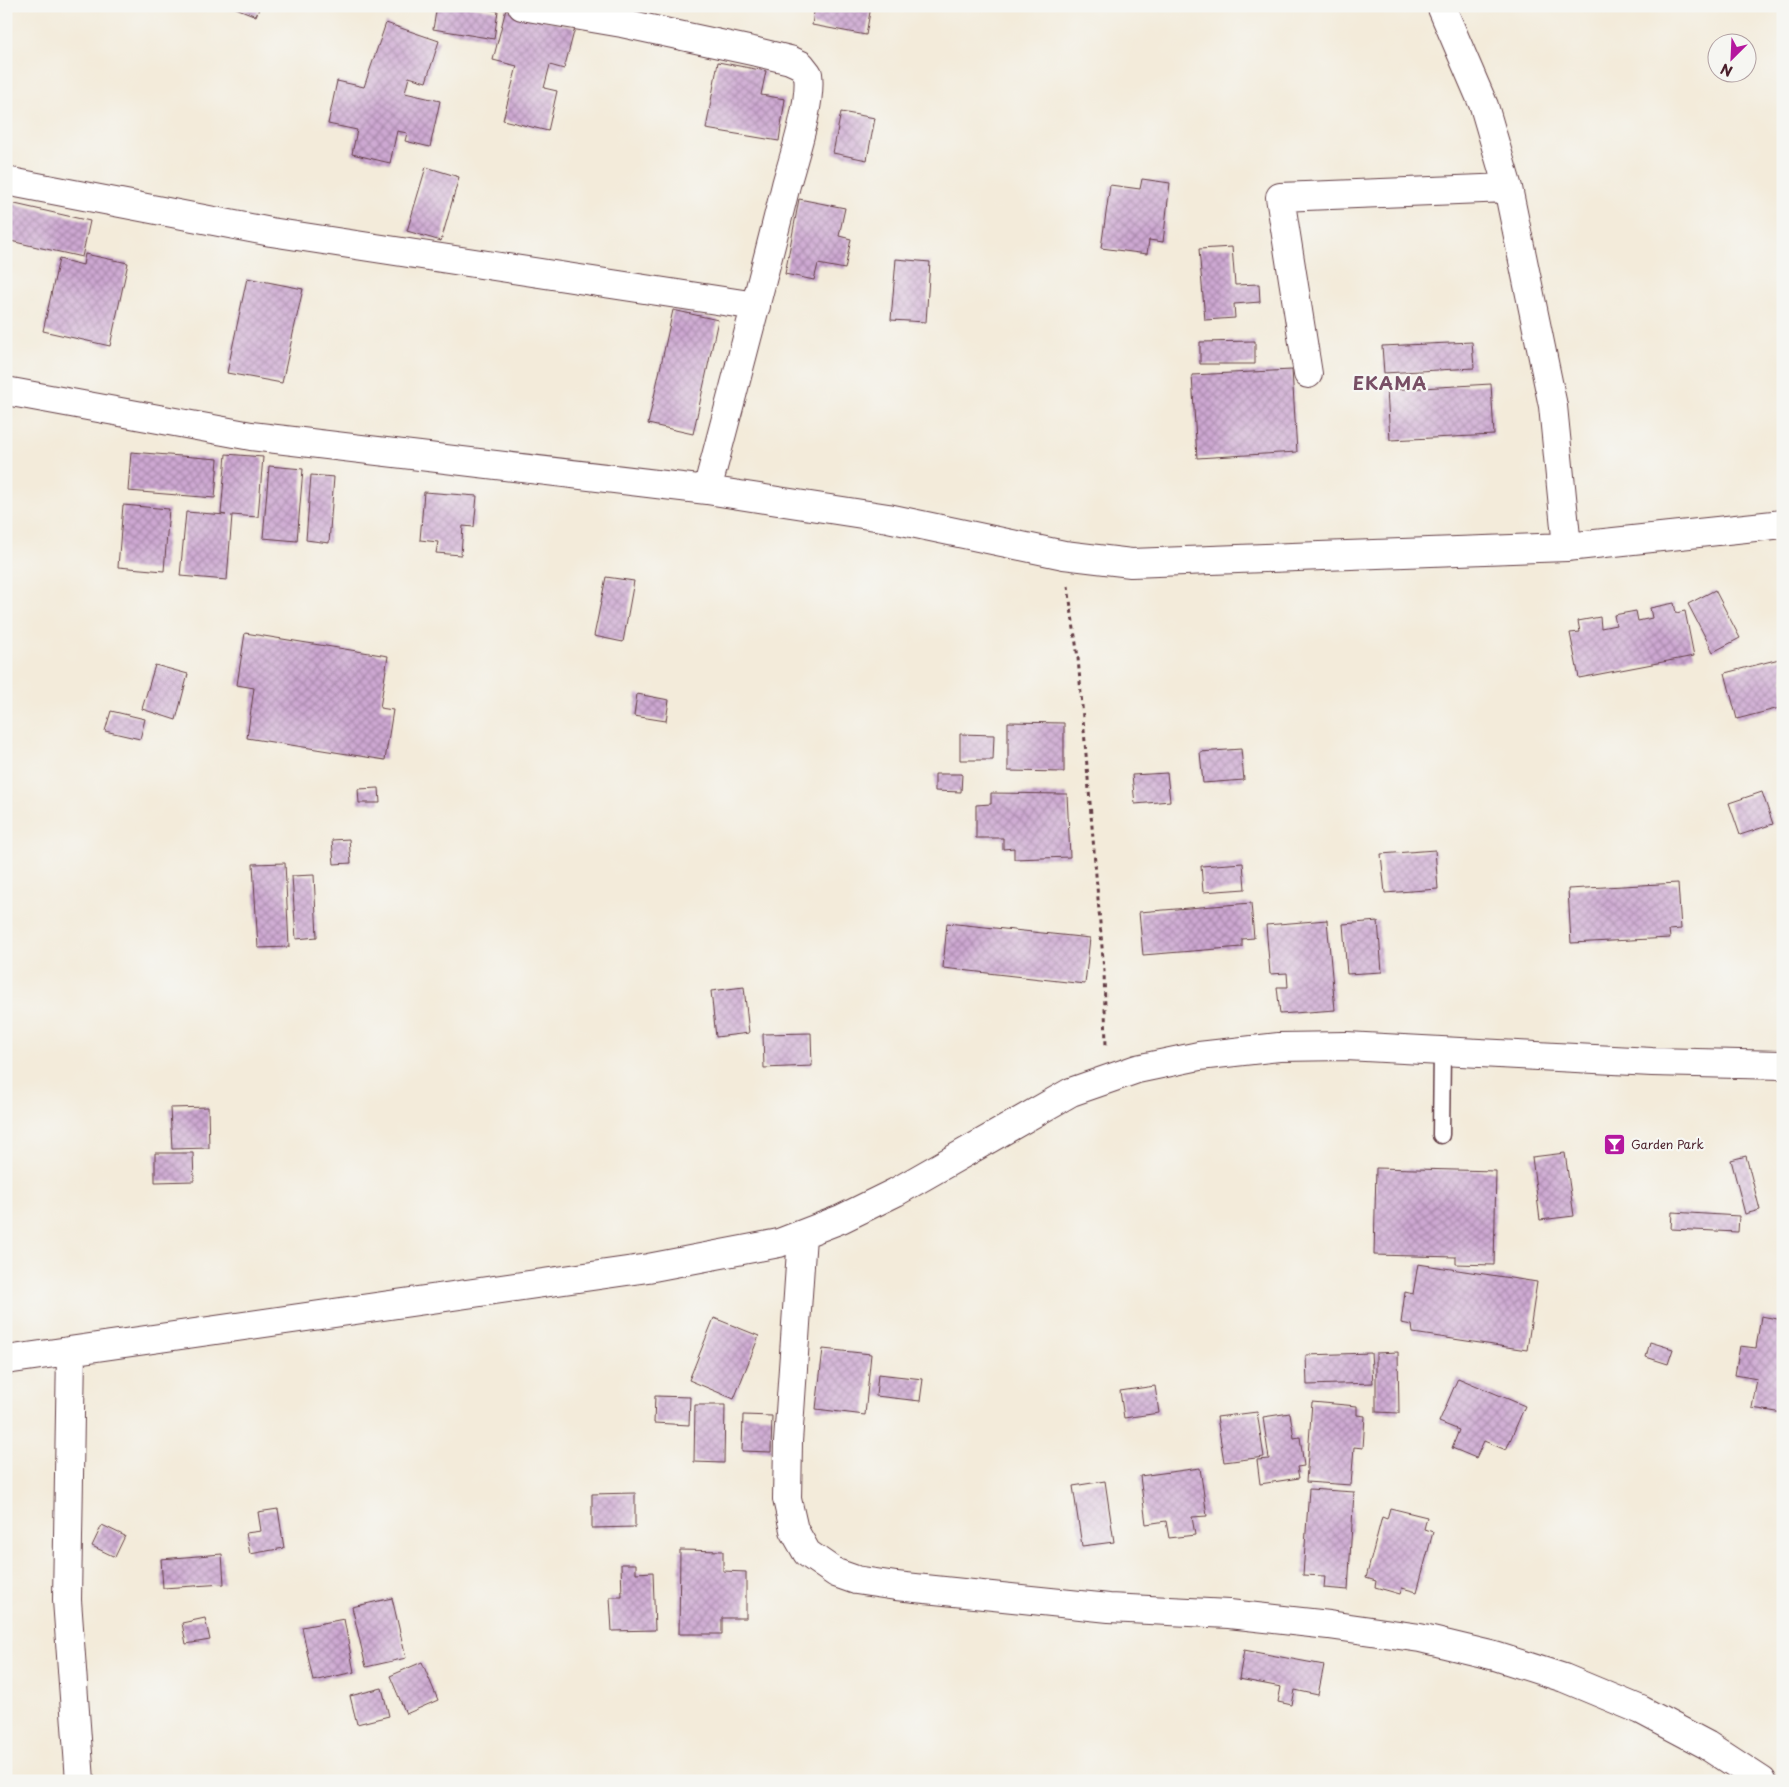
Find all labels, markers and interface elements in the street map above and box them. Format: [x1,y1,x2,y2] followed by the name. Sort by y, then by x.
[1706,32,1756,82] north arrow
[1717,58,1736,82] text: N
[1353,369,1427,396] district label: EKAMA
[1603,1132,1627,1156] bar icon: Garden Park
[1631,1135,1704,1153] place label: Garden Park

